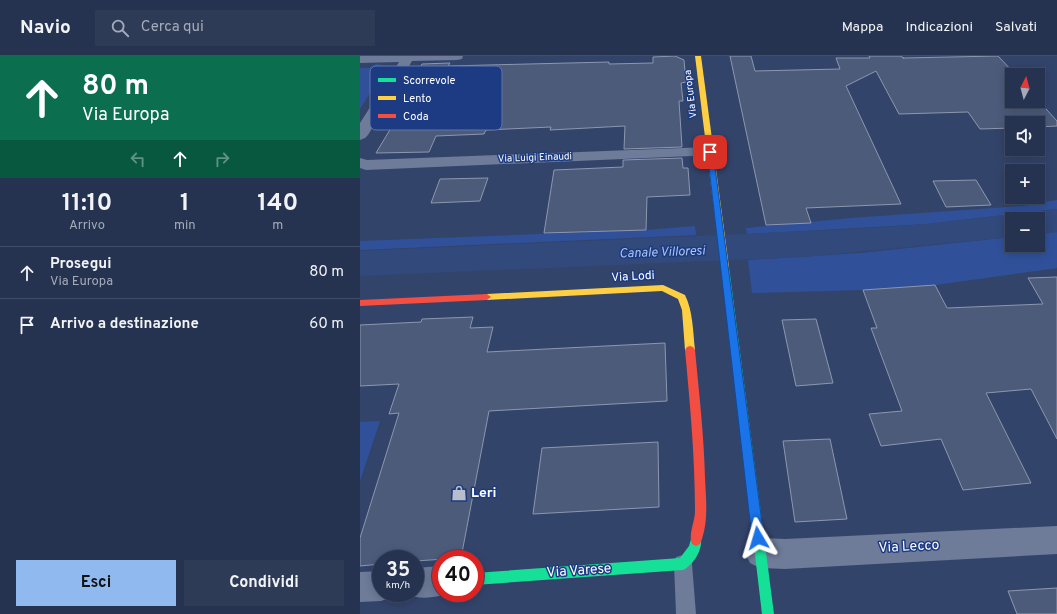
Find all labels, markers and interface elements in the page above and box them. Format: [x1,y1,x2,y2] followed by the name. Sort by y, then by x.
[95,10,375,46] search box
[20,16,71,40] text: Navio
[109,17,131,39] icon: search
[141,18,204,37] text: Cerca qui
[842,19,883,36] text: Mappa
[905,19,973,36] text: Indicazioni
[995,19,1037,36] text: Salvati
[370,66,502,130] legend
[1005,68,1045,108] north arrow
[1005,68,1045,252] map controls
[82,69,149,105] text: 80 m
[682,69,700,119] street label: Via Europa
[16,72,68,124] icon: ahead
[403,74,456,88] text: Scorrevole
[403,92,431,106] text: Lento
[82,104,169,127] text: Via Europa
[403,110,429,124] text: Coda
[1005,116,1045,156] button: sound
[693,135,727,169] pin
[699,141,721,163] icon: arrive
[127,148,149,170] icon: left
[169,148,191,170] icon: ahead
[211,148,233,170] icon: right
[498,150,572,166] street label: Via Luigi Einaudi
[1005,164,1045,204] button: +
[62,189,112,219] text: 11:10
[180,189,190,219] text: 1
[257,189,298,219] text: 140
[1005,212,1045,252] button: −
[69,218,105,234] text: Arrivo
[174,218,196,234] text: min
[272,218,283,234] text: m
[619,243,706,262] water label: Canale Villoresi
[50,255,111,274] text: Prosegui
[16,262,38,284] icon: ahead
[309,263,344,282] text: 80 m
[611,268,655,286] street label: Via Lodi
[50,274,113,290] text: Via Europa
[16,314,38,336] icon: arrive
[50,315,199,334] text: Arrivo a destinazione
[309,315,344,334] text: 60 m
[450,484,468,502] shop icon: Leri
[471,485,497,502] place label: Leri
[737,517,779,559] position arrow
[878,537,940,557] street label: Via Lecco
[432,550,484,602] speed limit sign: 40
[386,558,410,584] text: 35
[16,560,176,606] button: Esci
[184,560,344,606] button: Condividi
[546,560,612,582] street label: Via Varese
[386,579,410,592] text: km/h

